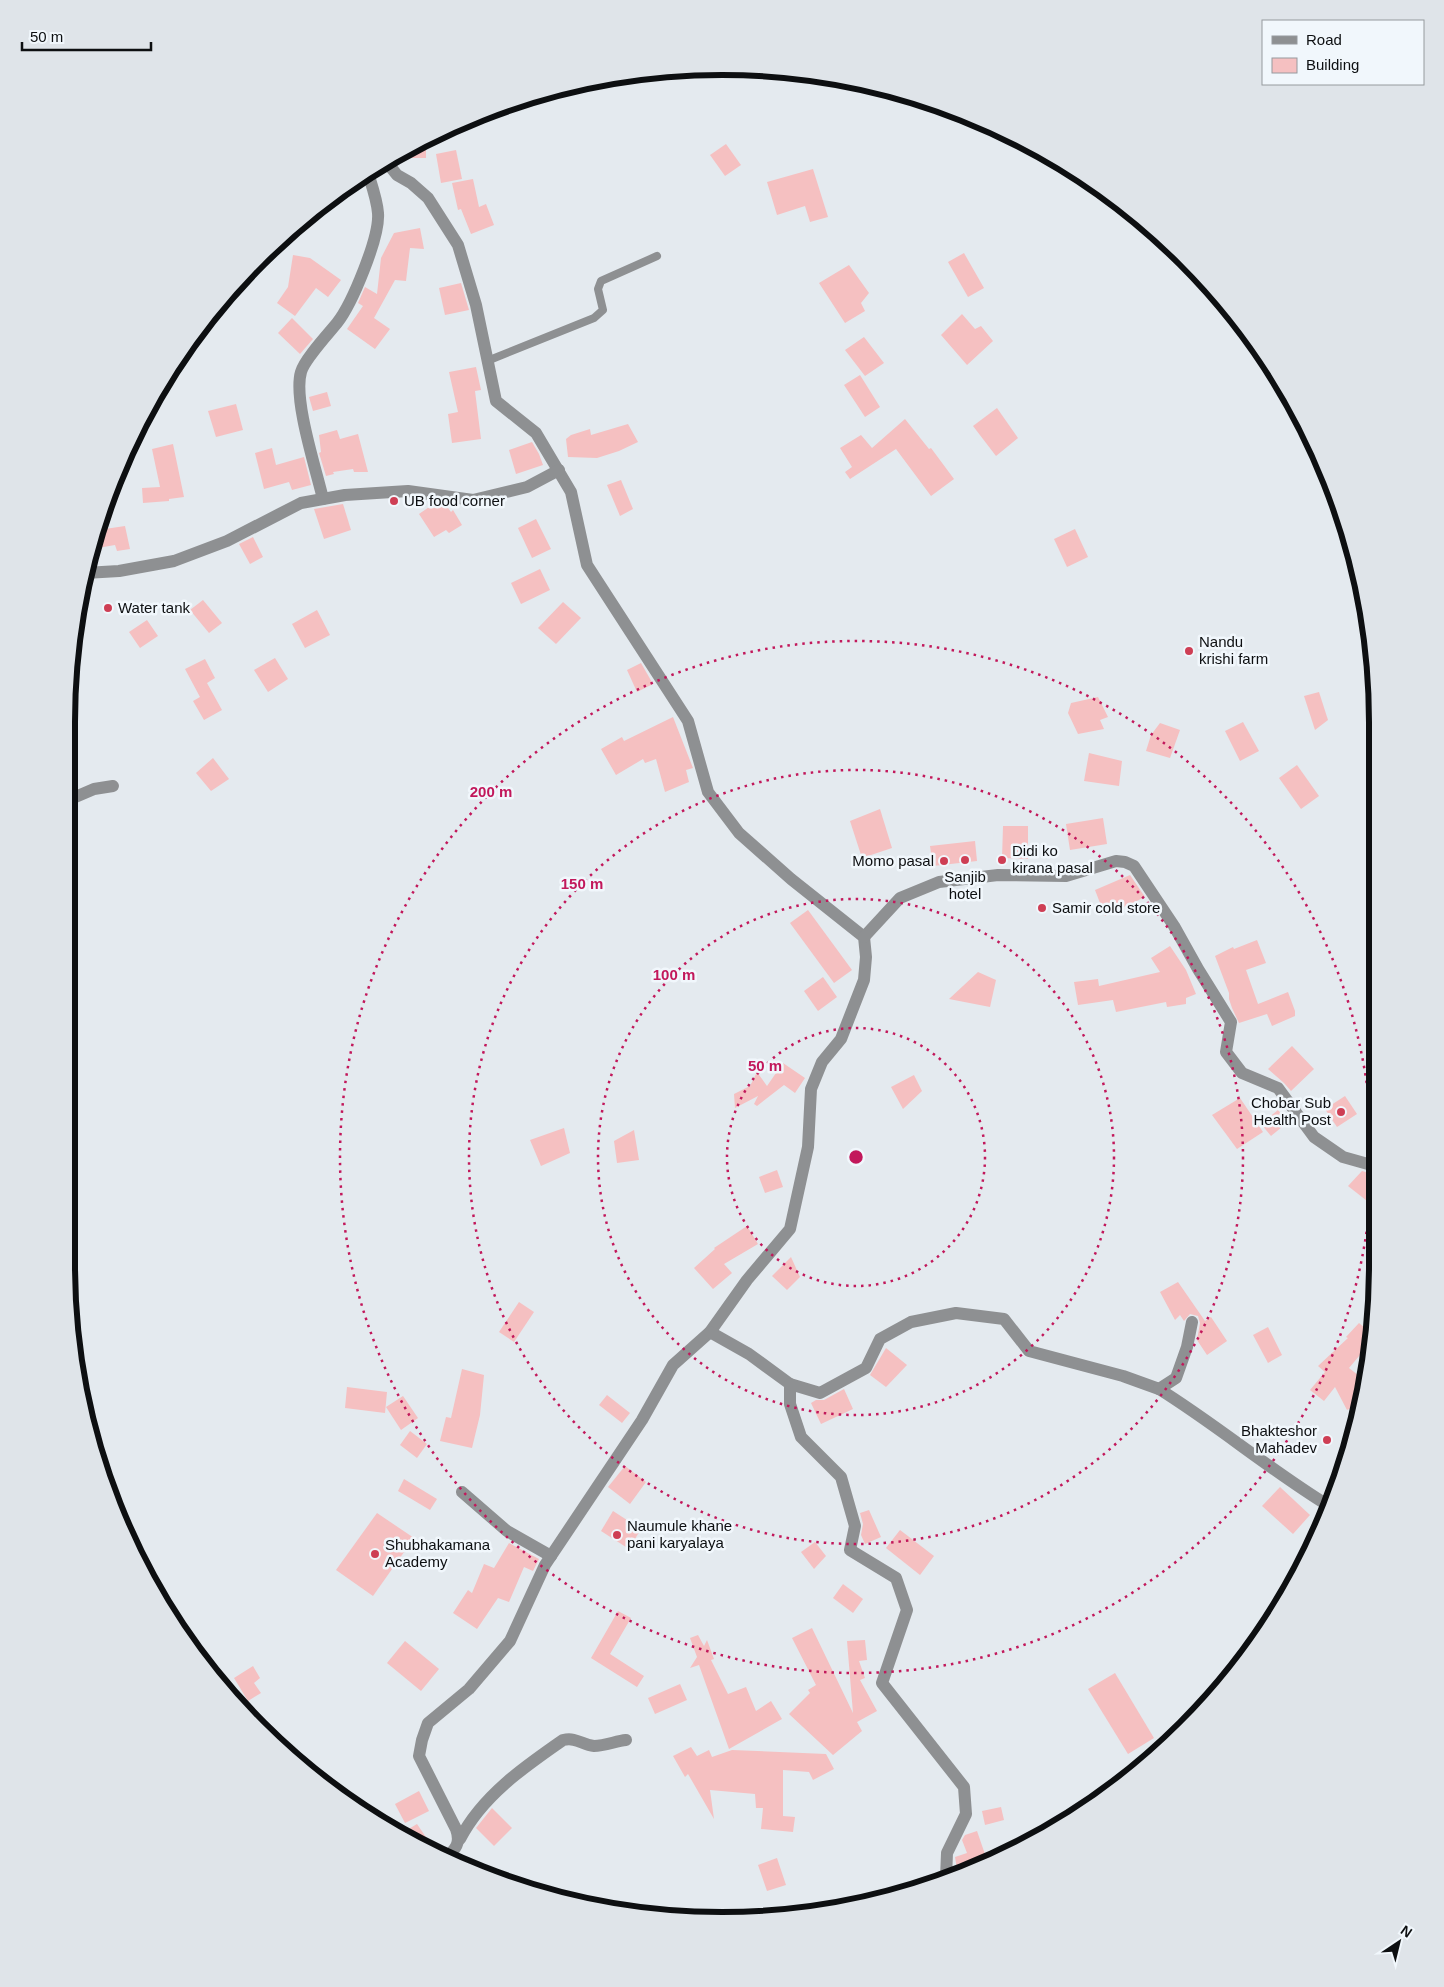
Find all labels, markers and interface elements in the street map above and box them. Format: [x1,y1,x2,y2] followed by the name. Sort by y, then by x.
[22,20,151,52] scale bar
[1262,20,1424,85] legend
[30,28,63,45] text: 50 m
[1306,31,1342,48] text: Road
[1306,56,1359,73] text: Building
[404,492,505,509] place label: UB food corner
[388,495,400,507] marker: UB food corner
[118,599,190,616] place label: Water tank
[102,602,114,614] marker: Water tank
[1199,633,1268,667] place label: Nandu krishi farm
[1183,645,1195,657] marker: Nandu krishi farm
[470,783,512,800] text: 200 m
[1012,842,1093,876] place label: Didi ko kirana pasal
[852,852,934,869] place label: Momo pasal
[959,854,971,866] marker: Sanjib hotel
[996,854,1008,866] marker: Didi ko kirana pasal
[938,855,950,867] marker: Momo pasal
[944,868,986,902] place label: Sanjib hotel
[561,875,603,892] text: 150 m
[1052,899,1160,916] place label: Samir cold store
[1036,902,1048,914] marker: Samir cold store
[653,966,695,983] text: 100 m
[748,1057,782,1074] text: 50 m
[1251,1094,1332,1128] place label: Chobar Sub Health Post
[1335,1106,1347,1118] marker: Chobar Sub Health Post
[847,1148,865,1166] centre of rings
[1241,1422,1317,1456] place label: Bhakteshor Mahadev
[1321,1434,1333,1446] marker: Bhakteshor Mahadev
[627,1517,732,1551] place label: Naumule khane pani karyalaya
[611,1529,623,1541] marker: Naumule khane pani karyalaya
[385,1536,491,1570] place label: Shubhakamana Academy
[369,1548,381,1560] marker: Shubhakamana Academy
[1374,1917,1424,1967] north arrow
[1398,1922,1415,1941] text: N

